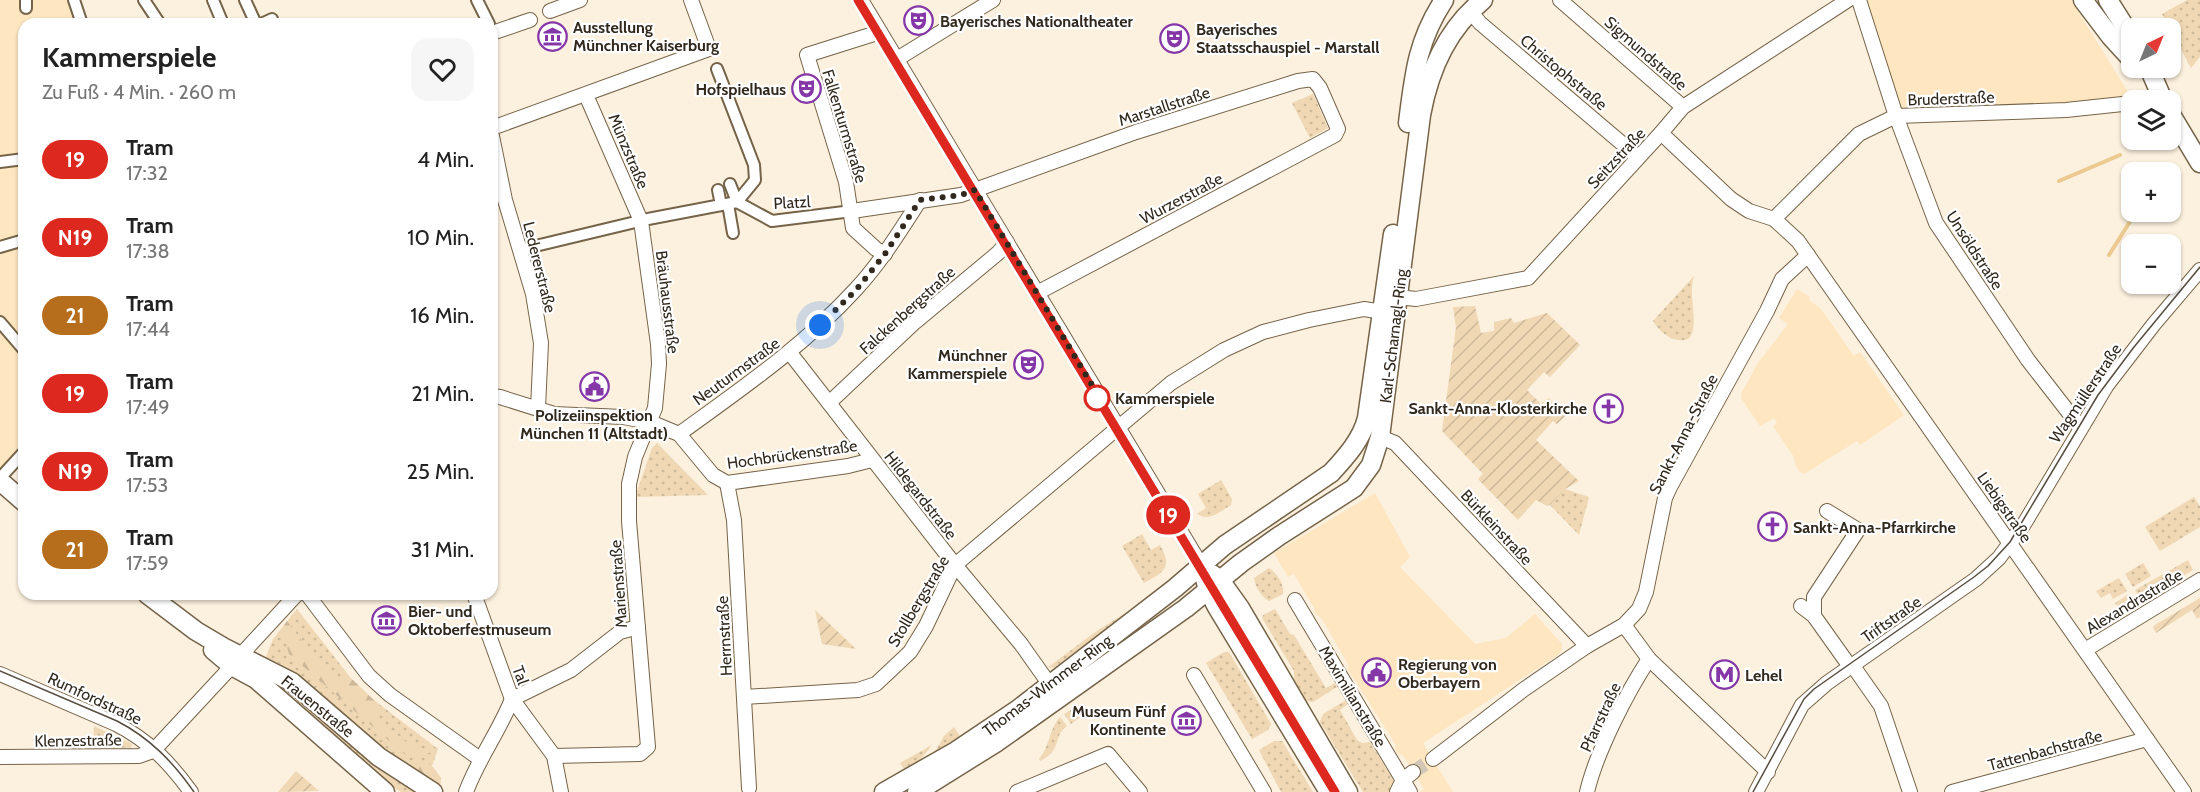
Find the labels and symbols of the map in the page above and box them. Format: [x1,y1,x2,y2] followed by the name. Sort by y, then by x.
[903,5,935,37] theatre icon: Bayerisches Nationaltheater
[940,12,1133,31] place label: Bayerisches Nationaltheater
[1601,12,1691,94] street label: Sigmundstraße
[573,18,719,55] place label: Ausstellung Münchner Kaiserburg
[2121,18,2181,78] north arrow
[536,20,568,52] museum icon: Ausstellung Münchner Kaiserburg
[1196,20,1380,57] place label: Bayerisches Staatsschauspiel - Marstall
[1159,22,1191,54] theatre icon: Bayerisches Staatsschauspiel - Marstall
[1516,31,1611,114] street label: Christophstraße
[818,67,871,185] street label: Falkenturmstraße
[791,73,823,105] theatre icon: Hofspielhaus
[696,80,786,99] place label: Hofspielhaus
[1116,83,1212,130] street label: Marstallstraße
[1907,87,1995,110] street label: Bruderstraße
[604,111,653,192] street label: Münzstraße
[1584,124,1649,193] street label: Seitzstraße
[1137,169,1226,228] street label: Wurzerstraße
[773,192,811,213] street label: Platzl
[1942,207,2007,293] street label: Unsöldstraße
[519,220,560,315] street label: Ledererstraße
[652,249,683,355] street label: Bräuhausstraße
[856,262,959,358] street label: Falckenbergstraße
[1376,267,1411,404] street label: Karl-Scharnagl-Ring
[805,310,835,340] your location
[689,334,783,409] street label: Neuturmstraße
[2045,340,2126,446] street label: Wagmüllerstraße
[907,346,1008,383] place label: Münchner Kammerspiele
[1012,348,1044,380] theatre icon: Münchner Kammerspiele
[578,371,610,403] public building icon: Polizeiinspektion München 11 (Altstadt)
[1645,371,1722,497] street label: Sankt-Anna-Straße
[1084,385,1110,411] marker: Kammerspiele
[1115,389,1215,408] place label: Kammerspiele
[1592,392,1624,424] church icon: Sankt-Anna-Klosterkirche
[1409,399,1587,418] place label: Sankt-Anna-Klosterkirche
[520,406,668,443] place label: Polizeiinspektion München 11 (Altstadt)
[726,436,858,473] street label: Hochbrückenstraße
[880,447,961,543] street label: Hildegardstraße
[1973,468,2036,546] street label: Liebigstraße
[1457,486,1536,569] street label: Bürkleinstraße
[1141,496,1195,534] line badge: 19
[1756,511,1788,543] church icon: Sankt-Anna-Pfarrkirche
[1793,518,1956,537] place label: Sankt-Anna-Pfarrkirche
[606,539,631,629] street label: Marienstraße
[884,552,953,650] street label: Stollbergstraße
[2083,565,2186,638] street label: Alexandrastraße
[1858,592,1925,647] street label: Triftstraße
[713,595,736,677] street label: Herrnstraße
[408,602,551,639] place label: Bier- und Oktoberfestmuseum
[371,604,403,636] museum icon: Bier- und Oktoberfestmuseum
[979,630,1117,740] street label: Thomas-Wimmer-Ring
[1315,642,1390,750] street label: Maximilianstraße
[1398,655,1497,692] place label: Regierung von Oberbayern
[1361,657,1393,689] public building icon: Regierung von Oberbayern
[1708,659,1740,691] metro station icon: Lehel
[508,663,533,688] street label: Tal
[1745,666,1782,685] place label: Lehel
[45,668,145,729] street label: Rumfordstraße
[278,671,358,741] street label: Frauenstraße
[1576,680,1625,755] street label: Pfarrstraße
[1072,702,1167,739] place label: Museum Fünf Kontinente
[1171,704,1203,736] museum icon: Museum Fünf Kontinente
[1986,726,2104,775] street label: Tattenbachstraße
[34,730,122,751] street label: Klenzestraße

